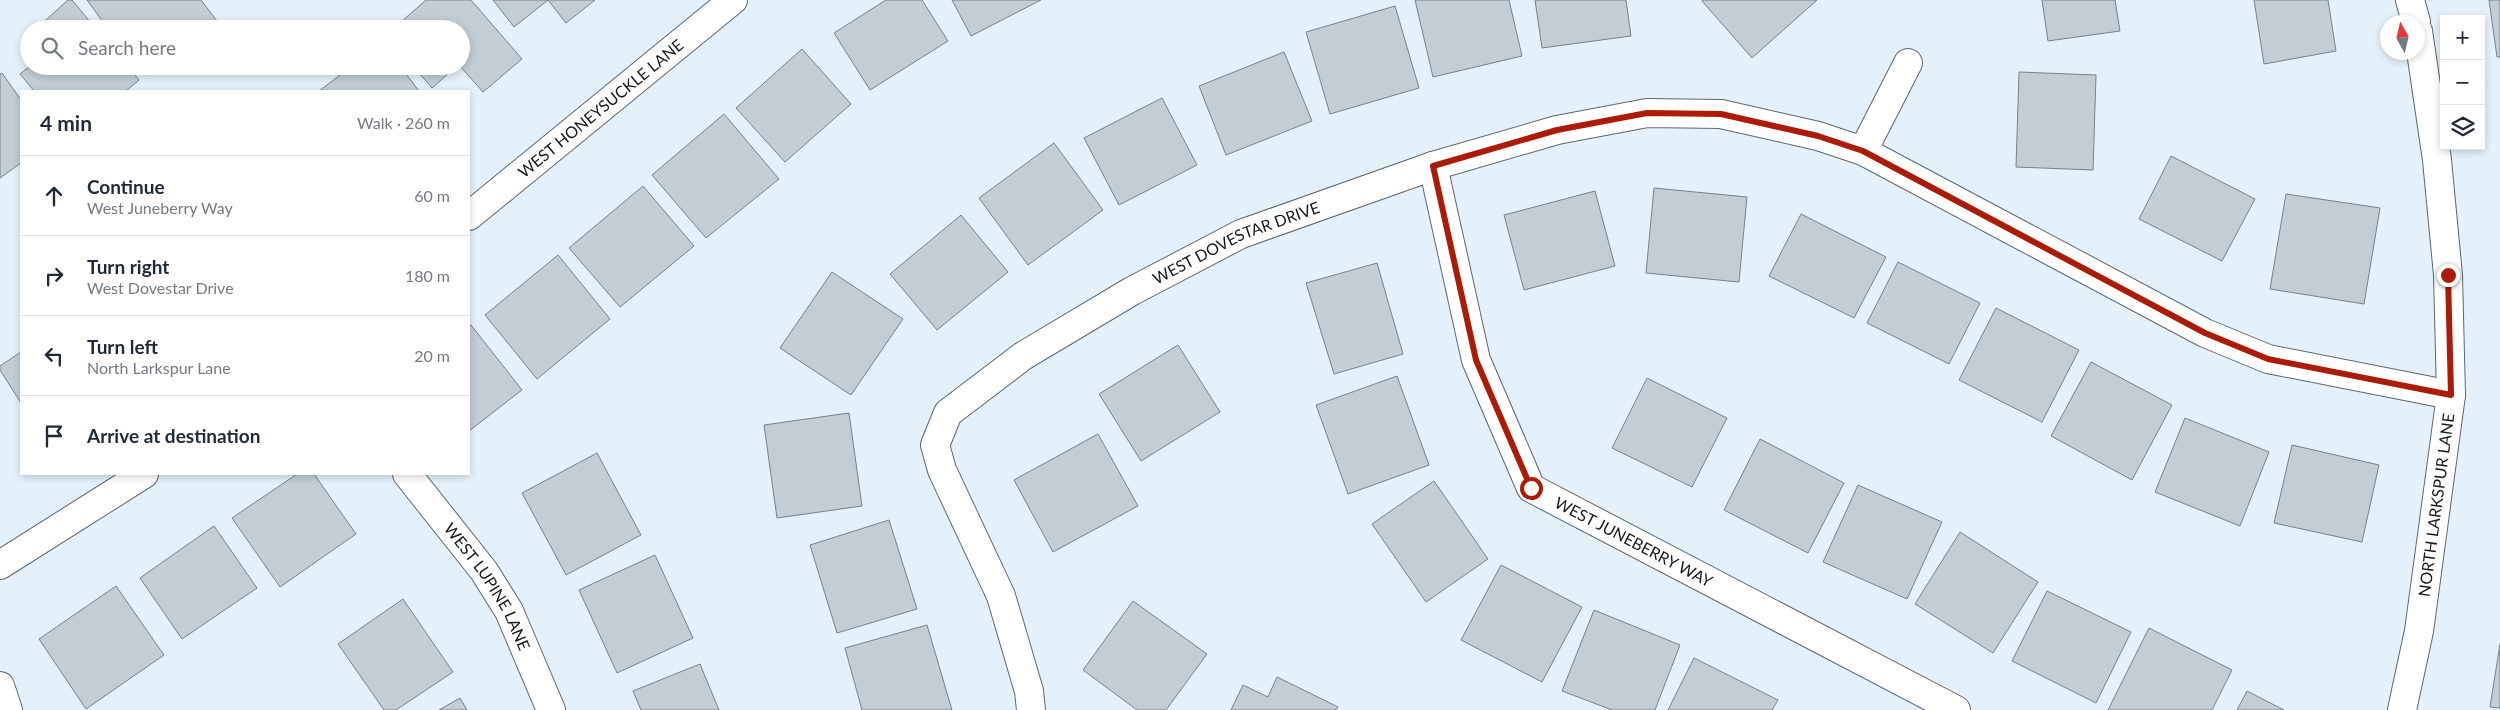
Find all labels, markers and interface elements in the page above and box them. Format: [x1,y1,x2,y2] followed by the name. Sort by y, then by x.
[2380,15,2425,60] north arrow
[2440,15,2485,150] map controls
[2440,15,2485,60] button: +
[20,20,470,75] search box
[38,34,66,62] icon: search
[514,35,687,181] street label: WEST HONEYSUCKLE LANE
[78,36,176,59] text: Search here
[2440,60,2485,105] button: −
[2440,105,2485,150] button: layers
[40,110,92,135] text: 4 min
[357,113,450,132] text: Walk · 260 m
[87,175,165,198] text: Continue
[40,182,68,210] icon: ahead
[414,186,450,205] text: 60 m
[1149,197,1322,288] street label: WEST DOVESTAR DRIVE
[87,198,233,217] text: West Juneberry Way
[87,255,169,278] text: Turn right
[40,262,68,290] icon: right
[2437,264,2460,287] route end
[405,266,450,285] text: 180 m
[87,278,234,297] text: West Dovestar Drive
[87,335,158,358] text: Turn left
[40,342,68,370] icon: left
[414,346,450,365] text: 20 m
[87,358,231,377] text: North Larkspur Lane
[2414,412,2457,598] street label: NORTH LARKSPUR LANE
[40,422,68,450] icon: arrive
[87,424,260,447] text: Arrive at destination
[1520,477,1543,500] route start
[1552,492,1716,590] street label: WEST JUNEBERRY WAY
[441,519,534,653] street label: WEST LUPINE LANE

